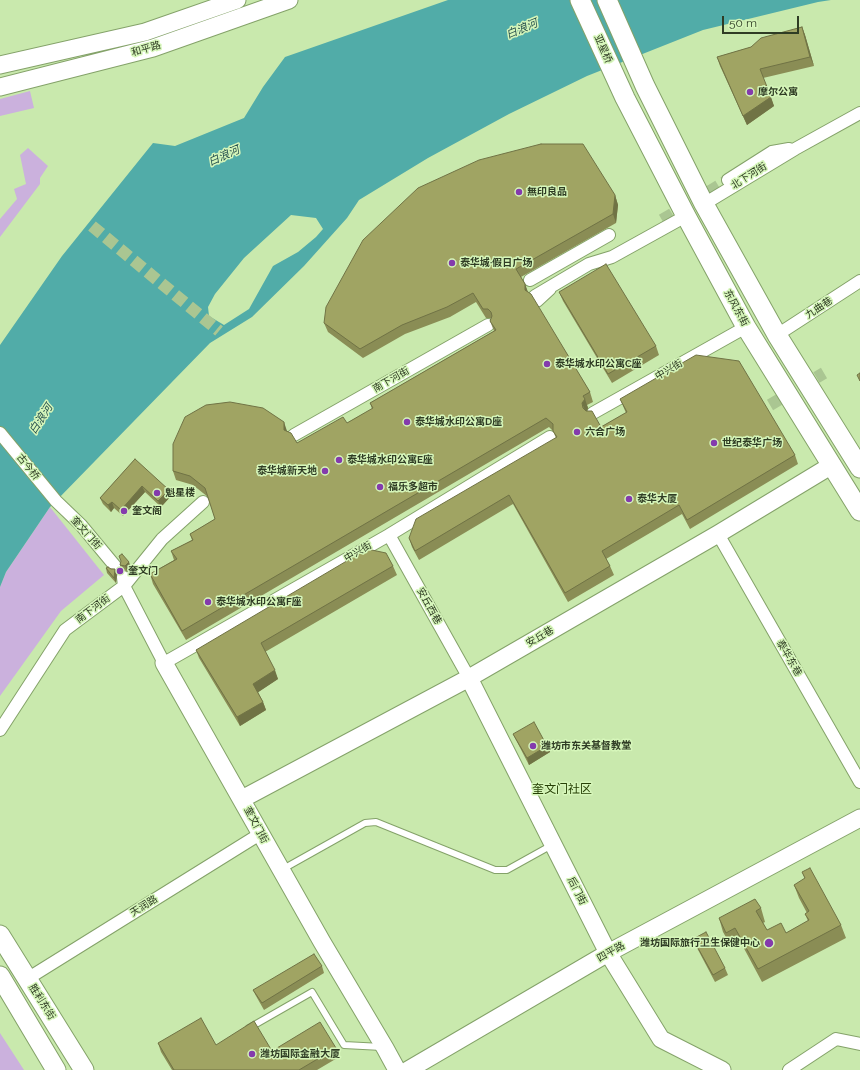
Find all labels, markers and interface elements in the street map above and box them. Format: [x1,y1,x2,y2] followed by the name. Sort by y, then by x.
[724,8,801,34] scale bar
[504,16,540,42] water label: 白浪河
[729,16,757,30] text: 50 m
[591,33,615,65] street label: 亚星桥
[130,39,162,59] street label: 和平路
[758,86,798,98] place label: 摩尔公寓
[745,87,755,97] marker: 摩尔公寓
[206,143,242,169] water label: 白浪河
[729,160,769,192] street label: 北下河街
[527,186,567,198] place label: 無印良品
[514,187,524,197] marker: 無印良品
[460,257,532,269] place label: 泰华城·假日广场
[447,258,457,268] marker: 泰华城·假日广场
[721,288,751,328] street label: 东风东街
[803,295,835,321] street label: 九曲巷
[653,357,685,383] street label: 中兴街
[555,358,642,370] place label: 泰华城水印公寓C座
[542,359,552,369] marker: 泰华城水印公寓C座
[371,365,411,395] street label: 南下河街
[26,402,56,436] water label: 白浪河
[415,416,502,428] place label: 泰华城水印公寓D座
[402,417,412,427] marker: 泰华城水印公寓D座
[585,426,625,438] place label: 六合广场
[572,427,582,437] marker: 六合广场
[722,437,782,449] place label: 世纪泰华广场
[709,438,719,448] marker: 世纪泰华广场
[14,452,42,482] street label: 古今桥
[347,454,433,466] place label: 泰华城水印公寓E座
[334,455,344,465] marker: 泰华城水印公寓E座
[257,465,317,477] place label: 泰华城新天地
[320,466,330,476] marker: 泰华城新天地
[388,481,438,493] place label: 福乐多超市
[375,482,385,492] marker: 福乐多超市
[165,487,195,499] place label: 魁星楼
[152,488,162,498] marker: 魁星楼
[637,493,677,505] place label: 泰华大厦
[624,494,634,504] marker: 泰华大厦
[132,505,162,517] place label: 奎文阁
[119,506,129,516] marker: 奎文阁
[68,514,104,552] street label: 奎文门街
[342,539,374,565] street label: 中兴街
[128,565,158,577] place label: 奎文门
[115,566,125,576] marker: 奎文门
[414,586,444,626] street label: 安丘西巷
[73,592,113,626] street label: 南下河街
[216,596,302,608] place label: 泰华城水印公寓F座
[203,597,213,607] marker: 泰华城水印公寓F座
[524,624,556,650] street label: 安丘巷
[774,638,804,678] street label: 泰华东巷
[541,740,631,752] place label: 潍坊市东关基督教堂
[528,741,538,751] marker: 潍坊市东关基督教堂
[532,782,592,796] district label: 奎文门社区
[241,805,271,845] street label: 奎文门街
[565,875,589,907] street label: 后门街
[128,893,160,919] street label: 天润路
[640,937,760,949] place label: 潍坊国际旅行卫生保健中心
[763,937,775,949] marker: 潍坊国际旅行卫生保健中心
[595,939,627,965] street label: 四平路
[26,982,58,1022] street label: 胜利东街
[260,1048,340,1060] place label: 潍坊国际金融大厦
[247,1049,257,1059] marker: 潍坊国际金融大厦

